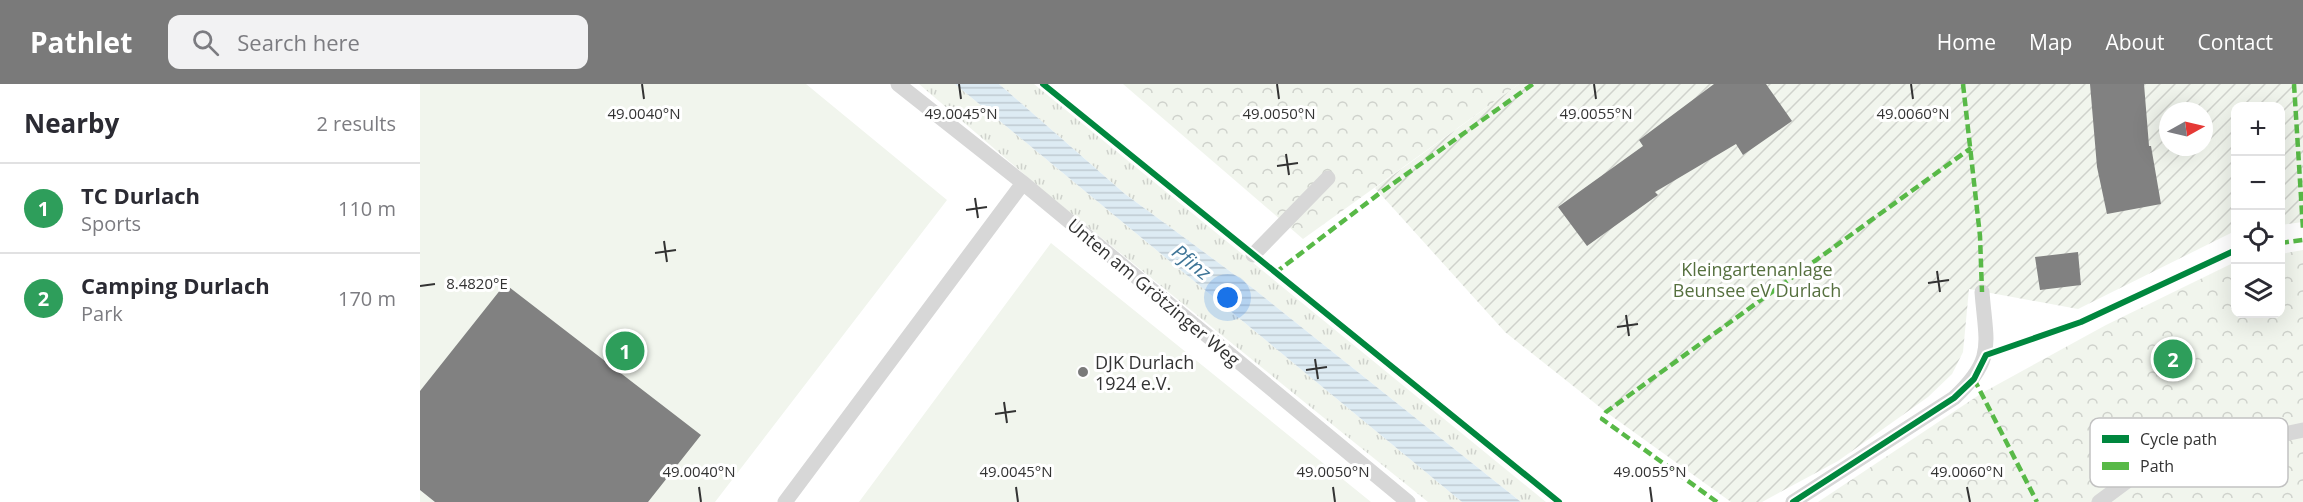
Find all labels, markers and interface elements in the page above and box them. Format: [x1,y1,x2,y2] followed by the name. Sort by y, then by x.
[168,15,588,69] search box
[30,23,132,61] text: Pathlet
[189,26,222,59] icon: search
[237,27,360,57] text: Search here
[1937,28,1996,56] text: Home
[2029,28,2072,56] text: Map
[2105,28,2165,56] text: About
[2198,28,2273,56] text: Contact
[2159,102,2213,156] north arrow
[2231,102,2285,318] map controls
[2231,102,2285,156] button: +
[607,103,681,123] text: 49.0040°N
[924,103,998,123] text: 49.0045°N
[1242,103,1316,123] text: 49.0050°N
[1559,103,1633,123] text: 49.0055°N
[1876,103,1950,123] text: 49.0060°N
[24,105,119,141] text: Nearby
[316,110,396,137] text: 2 results
[2231,156,2285,210] button: −
[81,180,200,210] text: TC Durlach
[38,195,49,222] text: 1
[338,195,396,222] text: 110 m
[81,210,141,237] text: Sports
[2231,210,2285,264] button: locate
[1063,213,1245,371] street label: Unten am Grötzinger Weg
[1167,238,1217,286] water label: Pfinz
[1673,257,1841,302] park label: Kleingartenanlage Beunsee eV Durlach
[2231,264,2285,318] button: layers
[81,270,270,300] text: Camping Durlach
[446,273,508,293] text: 8.4820°E
[1213,283,1242,312] your location
[38,285,49,312] text: 2
[338,285,396,312] text: 170 m
[81,300,123,327] text: Park
[606,328,644,374] pin: 1
[2154,336,2192,382] pin: 2
[1095,350,1194,395] place label: DJK Durlach 1924 e.V.
[1076,365,1090,379] marker: DJK Durlach 1924 e.V.
[2090,418,2288,487] legend
[2140,428,2217,450] text: Cycle path
[2140,455,2174,477] text: Path
[662,461,736,481] text: 49.0040°N
[979,461,1053,481] text: 49.0045°N
[1296,461,1370,481] text: 49.0050°N
[1613,461,1687,481] text: 49.0055°N
[1930,461,2004,481] text: 49.0060°N

